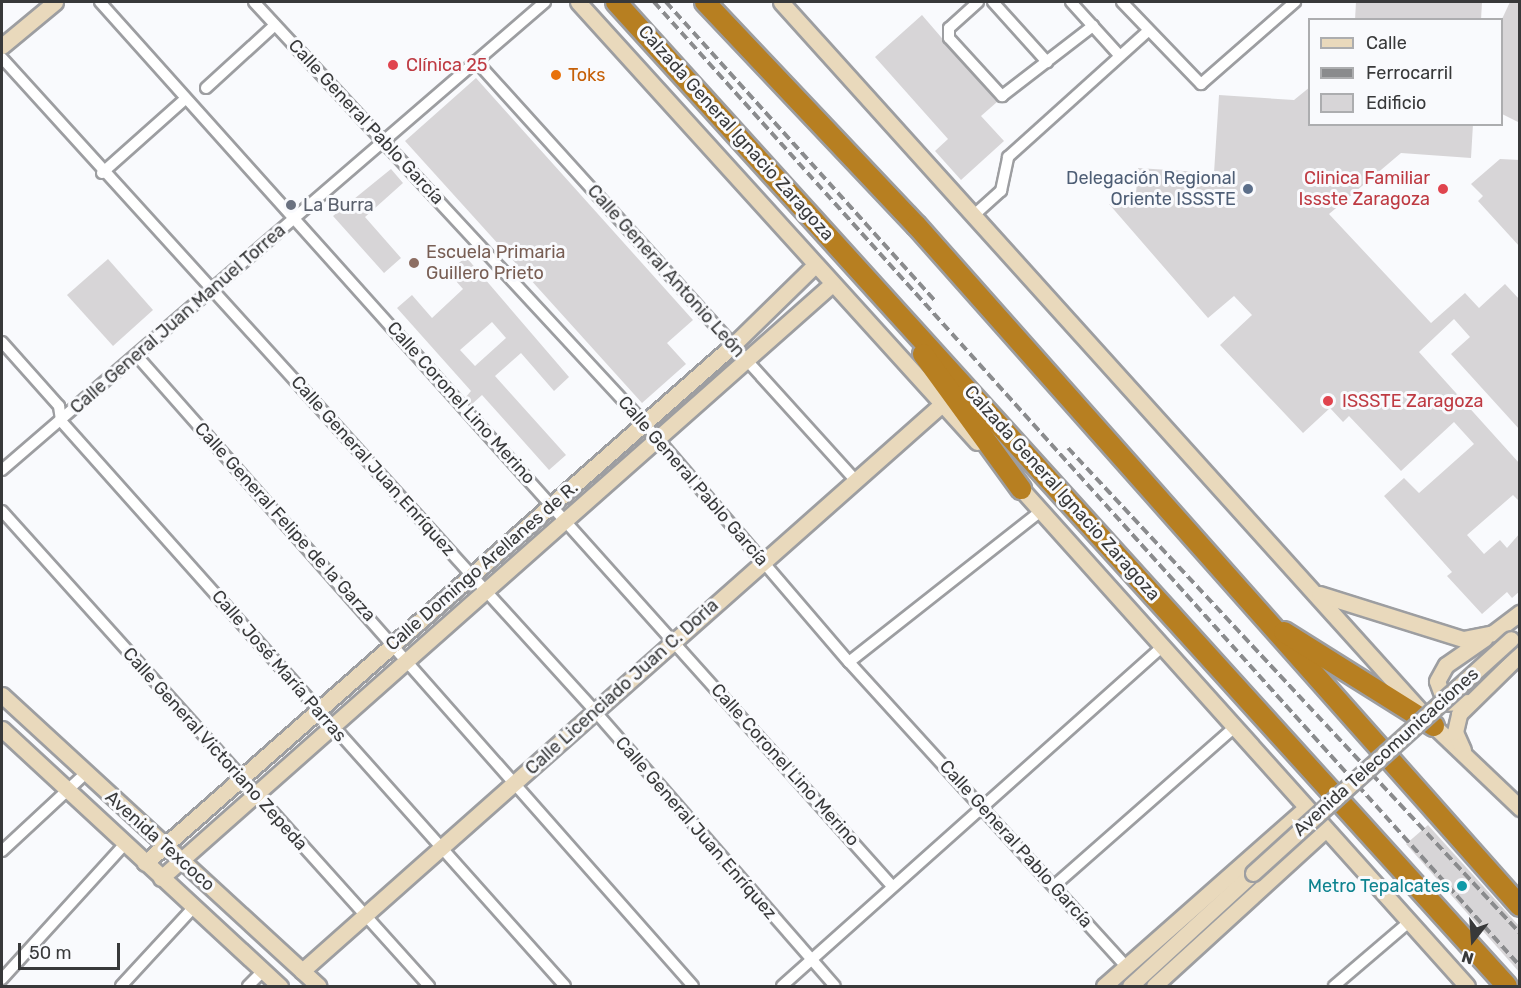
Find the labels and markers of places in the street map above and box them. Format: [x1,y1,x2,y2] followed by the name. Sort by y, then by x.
[406,54,488,76] place label: Clínica 25
[384,56,402,74] marker: Clínica 25
[568,64,605,86] place label: Toks
[549,68,563,82] marker: Toks
[1066,168,1236,210] place label: Delegación Regional Oriente ISSSTE
[1299,168,1430,210] place label: Clinica Familiar Issste Zaragoza
[1434,180,1452,198] marker: Clinica Familiar Issste Zaragoza
[1241,182,1255,196] marker: Delegación Regional Oriente ISSSTE
[303,194,374,216] place label: La Burra
[284,198,298,212] marker: La Burra
[426,242,565,284] place label: Escuela Primaria Guillero Prieto
[407,256,421,270] marker: Escuela Primaria Guillero Prieto
[1342,390,1484,412] place label: ISSSTE Zaragoza
[1319,392,1337,410] marker: ISSSTE Zaragoza
[1307,875,1450,897] place label: Metro Tepalcates
[1455,879,1469,893] marker: Metro Tepalcates

